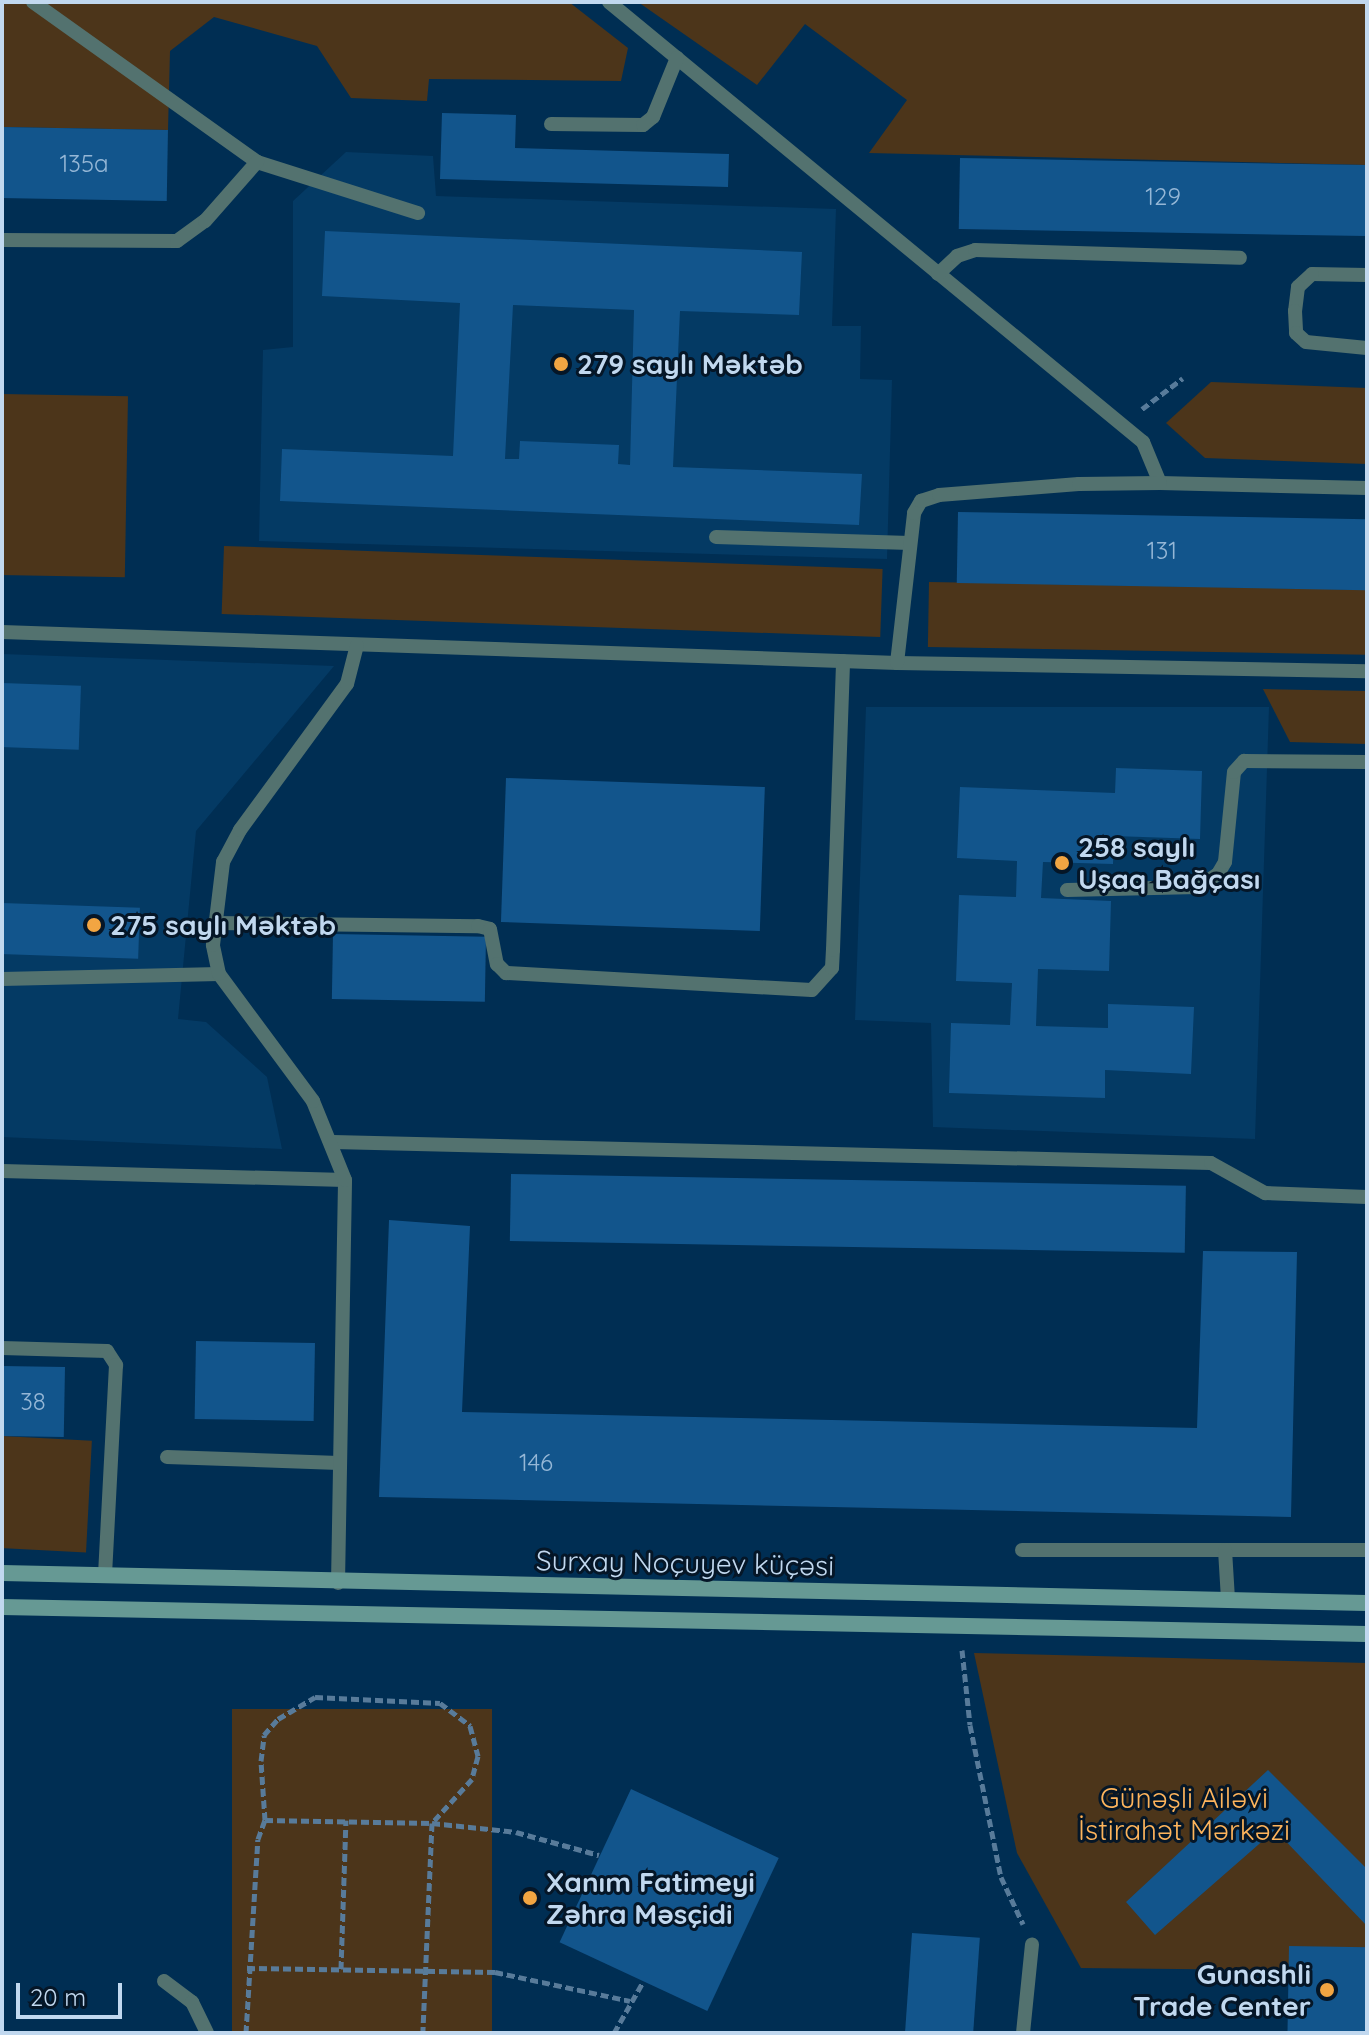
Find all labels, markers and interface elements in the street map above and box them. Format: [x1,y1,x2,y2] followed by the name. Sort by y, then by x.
[59,150,109,178] house number: 135a
[1145,183,1181,211] house number: 129
[577,347,803,381] place label: 279 saylı Məktəb
[552,355,570,373] marker: 279 saylı Məktəb
[1147,537,1177,565] house number: 131
[1078,830,1260,896] place label: 258 saylı Uşaq Bağçası
[1053,854,1071,872] marker: 258 saylı Uşaq Bağçası
[110,908,336,942] place label: 275 saylı Məktəb
[85,916,103,934] marker: 275 saylı Məktəb
[20,1388,46,1416] house number: 38
[519,1449,553,1477] house number: 146
[536,1544,834,1582] street label: Surxay Noçuyev küçəsi
[1078,1781,1290,1847] park label: Günəşli Ailəvi İstirahət Mərkəzi
[546,1865,755,1931] place label: Xanım Fatimeyi Zəhra Məsçidi
[521,1889,539,1907] marker: Xanım Fatimeyi Zəhra Məsçidi
[1133,1957,1311,2023] place label: Gunashli Trade Center
[20,1967,126,2017] scale bar
[1318,1981,1336,1999] marker: Gunashli Trade Center
[30,1982,86,2012] text: 20 m

